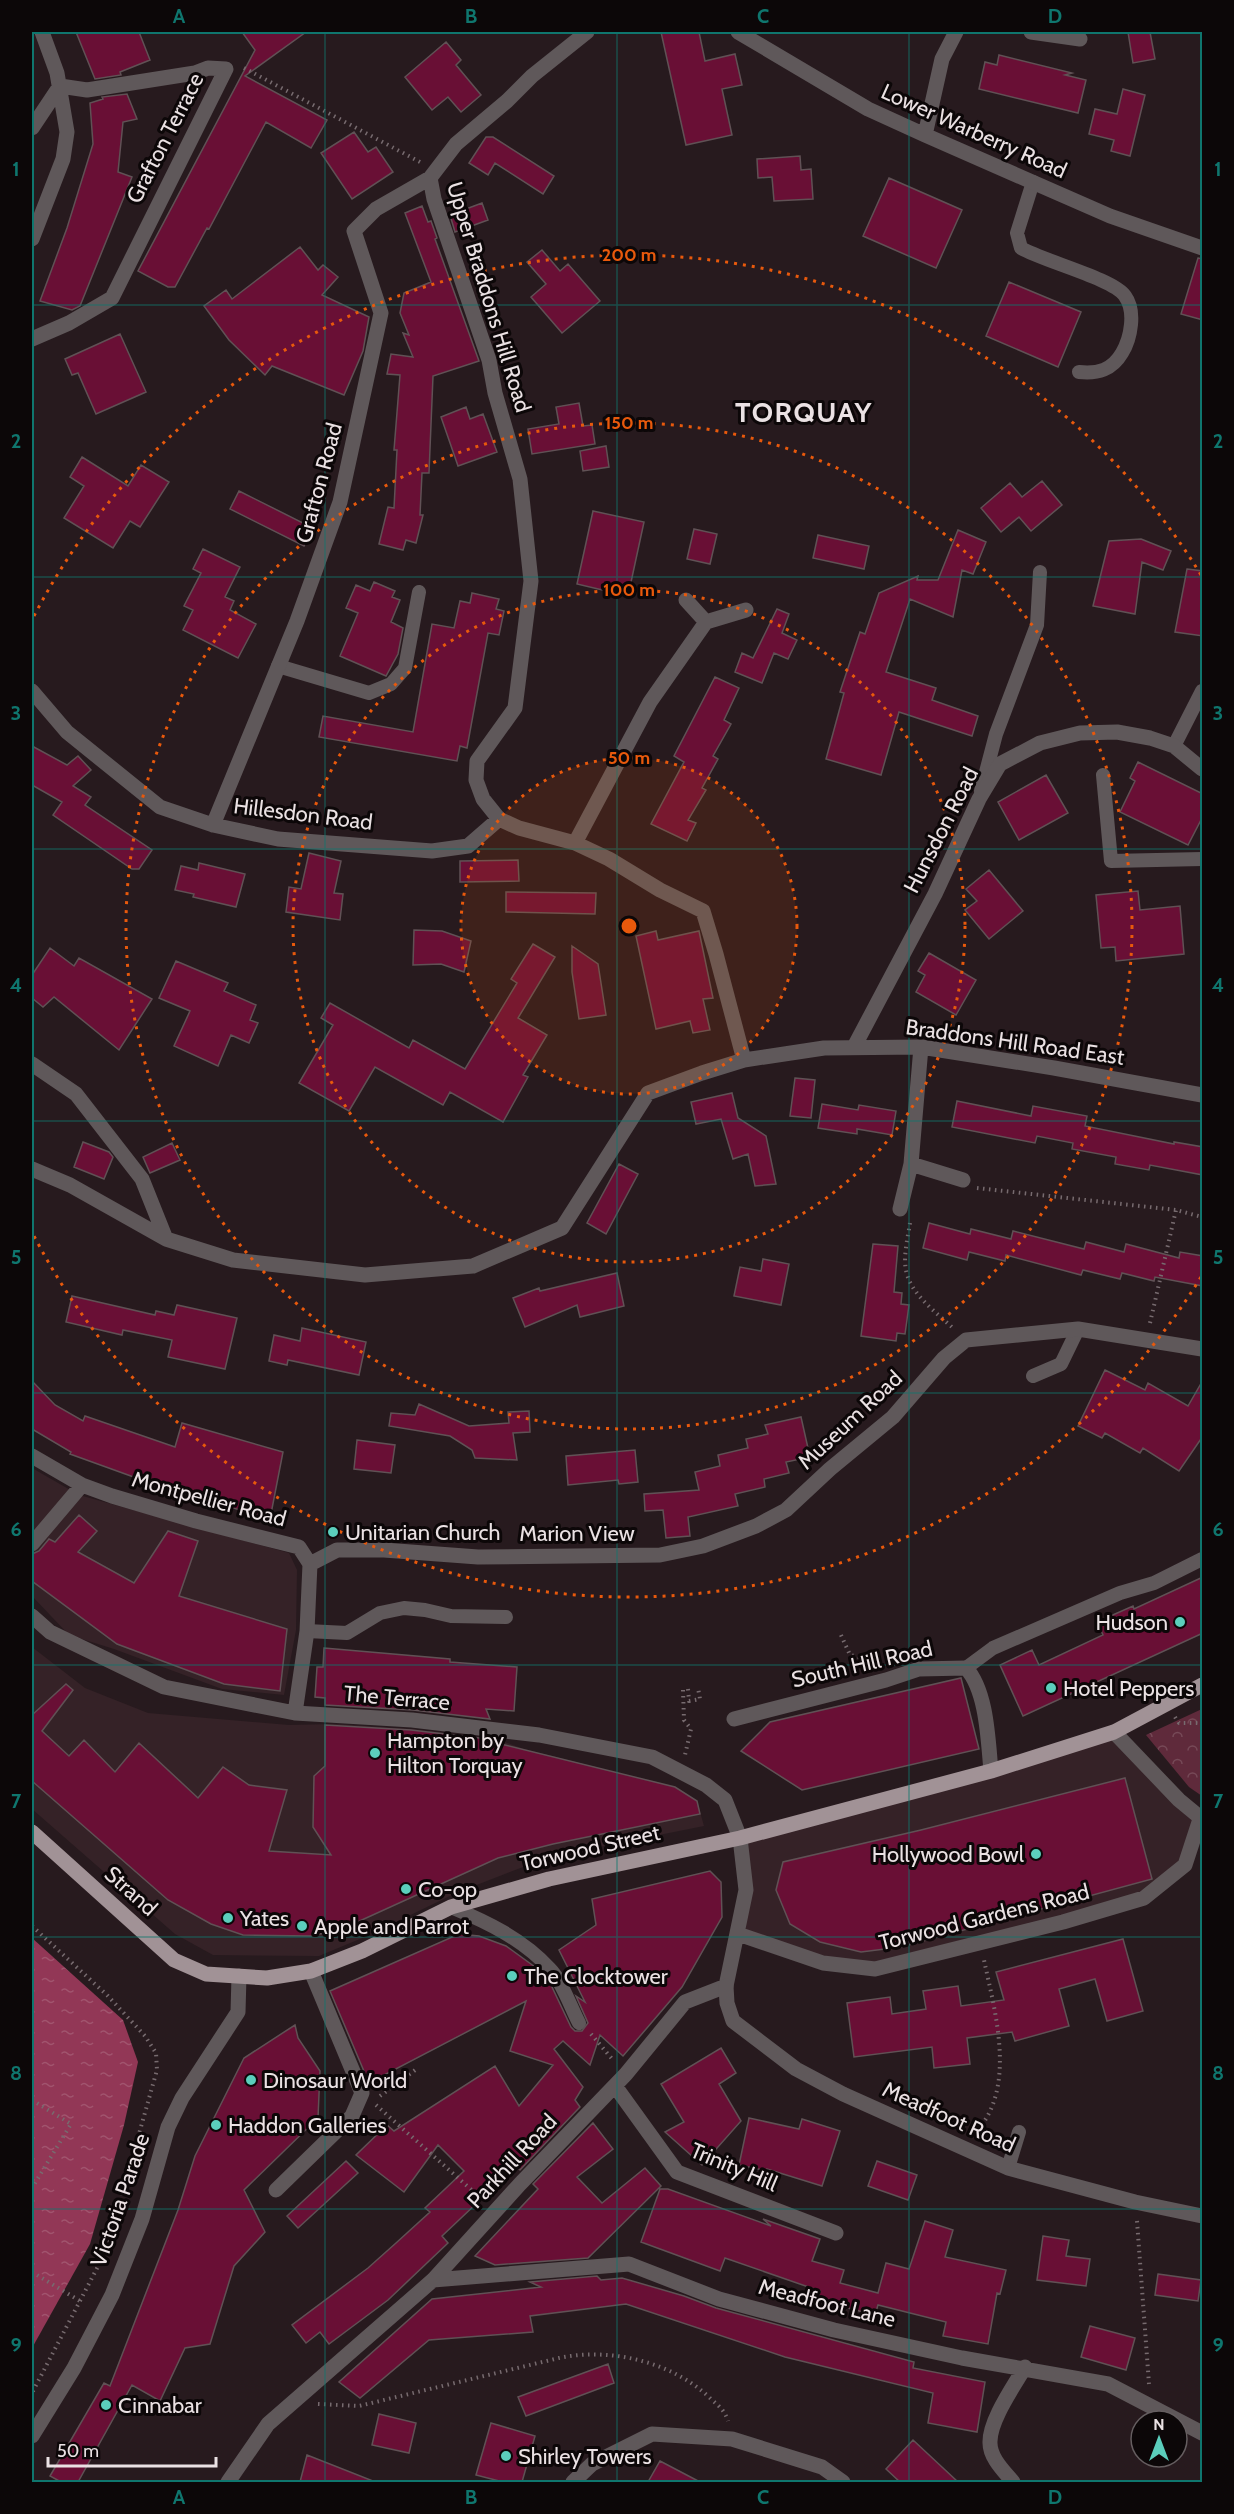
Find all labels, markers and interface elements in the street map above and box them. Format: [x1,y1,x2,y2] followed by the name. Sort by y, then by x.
[173,4,186,28] text: A
[465,4,477,28] text: B
[757,4,769,28] text: C
[1048,4,1062,28] text: D
[121,68,209,208] street label: Grafton Terrace
[877,78,1071,184] street label: Lower Warberry Road
[12,157,20,181] text: 1
[1214,157,1222,181] text: 1
[441,179,537,415] street label: Upper Braddons Hill Road
[602,244,656,266] text: 200 m
[735,395,873,429] district label: TORQUAY
[605,412,653,434] text: 150 m
[290,420,348,546] street label: Grafton Road
[11,429,21,453] text: 2
[1213,429,1223,453] text: 2
[603,579,655,601] text: 100 m
[11,701,21,725] text: 3
[1213,701,1223,725] text: 3
[608,747,650,769] text: 50 m
[898,763,984,897] street label: Hunsdon Road
[232,792,374,836] street label: Hillesdon Road
[619,916,639,936] centre of rings
[10,973,22,997] text: 4
[1212,973,1224,997] text: 4
[904,1013,1127,1071] street label: Braddons Hill Road East
[11,1245,21,1269] text: 5
[1213,1245,1223,1269] text: 5
[792,1365,908,1475] street label: Museum Road
[129,1465,289,1533] street label: Montpellier Road
[10,1517,22,1541] text: 6
[1212,1517,1224,1541] text: 6
[345,1519,501,1546] place label: Unitarian Church
[519,1520,635,1547] street label: Marion View
[326,1525,340,1539] marker: Unitarian Church
[1095,1609,1168,1636] place label: Hudson
[1173,1615,1187,1629] marker: Hudson
[789,1635,935,1693] street label: South Hill Road
[1063,1675,1194,1702] place label: Hotel Peppers
[343,1680,451,1716] street label: The Terrace
[1044,1681,1058,1695] marker: Hotel Peppers
[387,1727,523,1779] place label: Hampton by Hilton Torquay
[368,1746,382,1760] marker: Hampton by Hilton Torquay
[11,1789,22,1813] text: 7
[1213,1789,1224,1813] text: 7
[517,1819,663,1877] street label: Torwood Street
[872,1841,1025,1868] place label: Hollywood Bowl
[1029,1847,1043,1861] marker: Hollywood Bowl
[99,1860,163,1922] street label: Strand
[418,1876,477,1903] place label: Co-op
[876,1878,1092,1956] street label: Torwood Gardens Road
[399,1882,413,1896] marker: Co-op
[239,1905,289,1932] place label: Yates
[221,1911,235,1925] marker: Yates
[314,1913,470,1940] place label: Apple and Parrot
[295,1919,309,1933] marker: Apple and Parrot
[524,1963,668,1990] place label: The Clocktower
[505,1969,519,1983] marker: The Clocktower
[10,2061,22,2085] text: 8
[1212,2061,1224,2085] text: 8
[263,2067,407,2094] place label: Dinosaur World
[244,2073,258,2087] marker: Dinosaur World
[878,2076,1020,2158] street label: Meadfoot Road
[461,2108,563,2214] street label: Parkhill Road
[228,2112,387,2139] place label: Haddon Galleries
[209,2118,223,2132] marker: Haddon Galleries
[85,2130,155,2270] street label: Victoria Parade
[686,2137,782,2198] street label: Trinity Hill
[756,2273,898,2333] street label: Meadfoot Lane
[10,2333,22,2357] text: 9
[1212,2333,1224,2357] text: 9
[118,2392,202,2419] place label: Cinnabar
[99,2398,113,2412] marker: Cinnabar
[1129,2409,1189,2469] north arrow
[1153,2415,1165,2434] text: N
[48,2430,216,2468] scale bar
[57,2440,99,2462] text: 50 m
[518,2443,652,2470] place label: Shirley Towers
[499,2449,513,2463] marker: Shirley Towers
[173,2485,186,2509] text: A
[465,2485,477,2509] text: B
[757,2485,769,2509] text: C
[1048,2485,1062,2509] text: D

